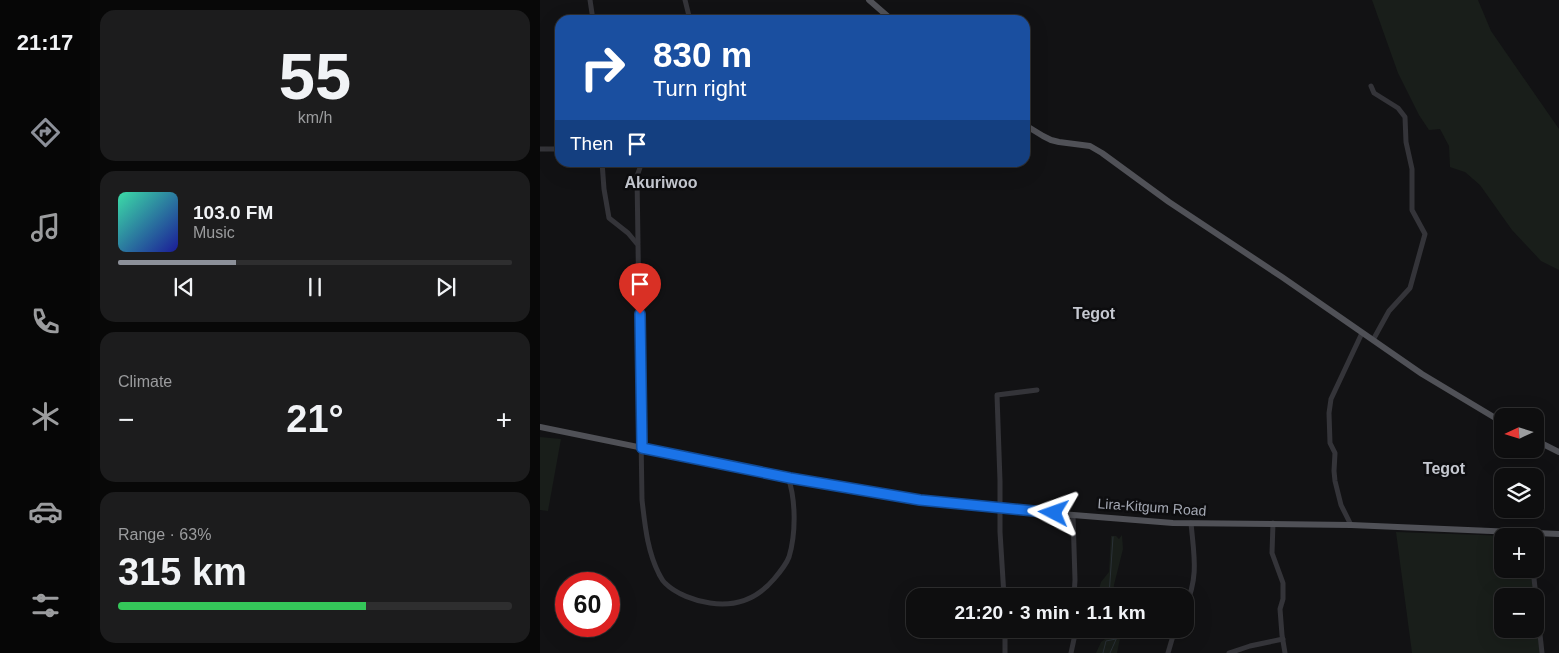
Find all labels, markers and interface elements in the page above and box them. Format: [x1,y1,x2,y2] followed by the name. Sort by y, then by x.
[17,30,73,55] text: 21:17
[570,35,635,100] icon: right
[653,35,752,74] text: 830 m
[279,40,351,113] text: 55
[653,76,746,101] text: Turn right
[298,109,332,126] text: km/h
[28,115,63,150] icon: directions
[623,130,651,158] icon: arrive
[570,133,613,154] text: Then
[625,174,698,191] district label: Akuriwoo
[193,202,273,223] text: 103.0 FM
[28,210,63,245] icon: music
[193,224,235,241] text: Music
[619,263,661,314] pin
[626,270,654,298] icon: arrive
[170,273,198,301] icon: previous
[301,273,329,301] icon: pause
[432,273,460,301] icon: next
[28,304,63,339] icon: phone
[1073,305,1116,322] district label: Tegot
[118,373,172,390] text: Climate
[286,398,344,440] text: 21°
[28,399,63,434] icon: climate
[118,404,134,435] text: −
[496,404,512,435] text: +
[1494,408,1544,458] north arrow
[1494,408,1544,638] map controls
[1423,460,1466,477] district label: Tegot
[1494,468,1544,518] button: layers
[1027,486,1079,538] position arrow
[28,494,63,529] icon: car
[1097,495,1207,519] street label: Lira-Kitgum Road
[118,526,211,543] text: Range · 63%
[1494,528,1544,578] button: +
[118,551,247,593] text: 315 km
[555,572,620,637] speed limit sign: 60
[28,588,63,623] icon: filters
[1494,588,1544,638] button: −
[954,602,1146,623] text: 21:20 · 3 min · 1.1 km

